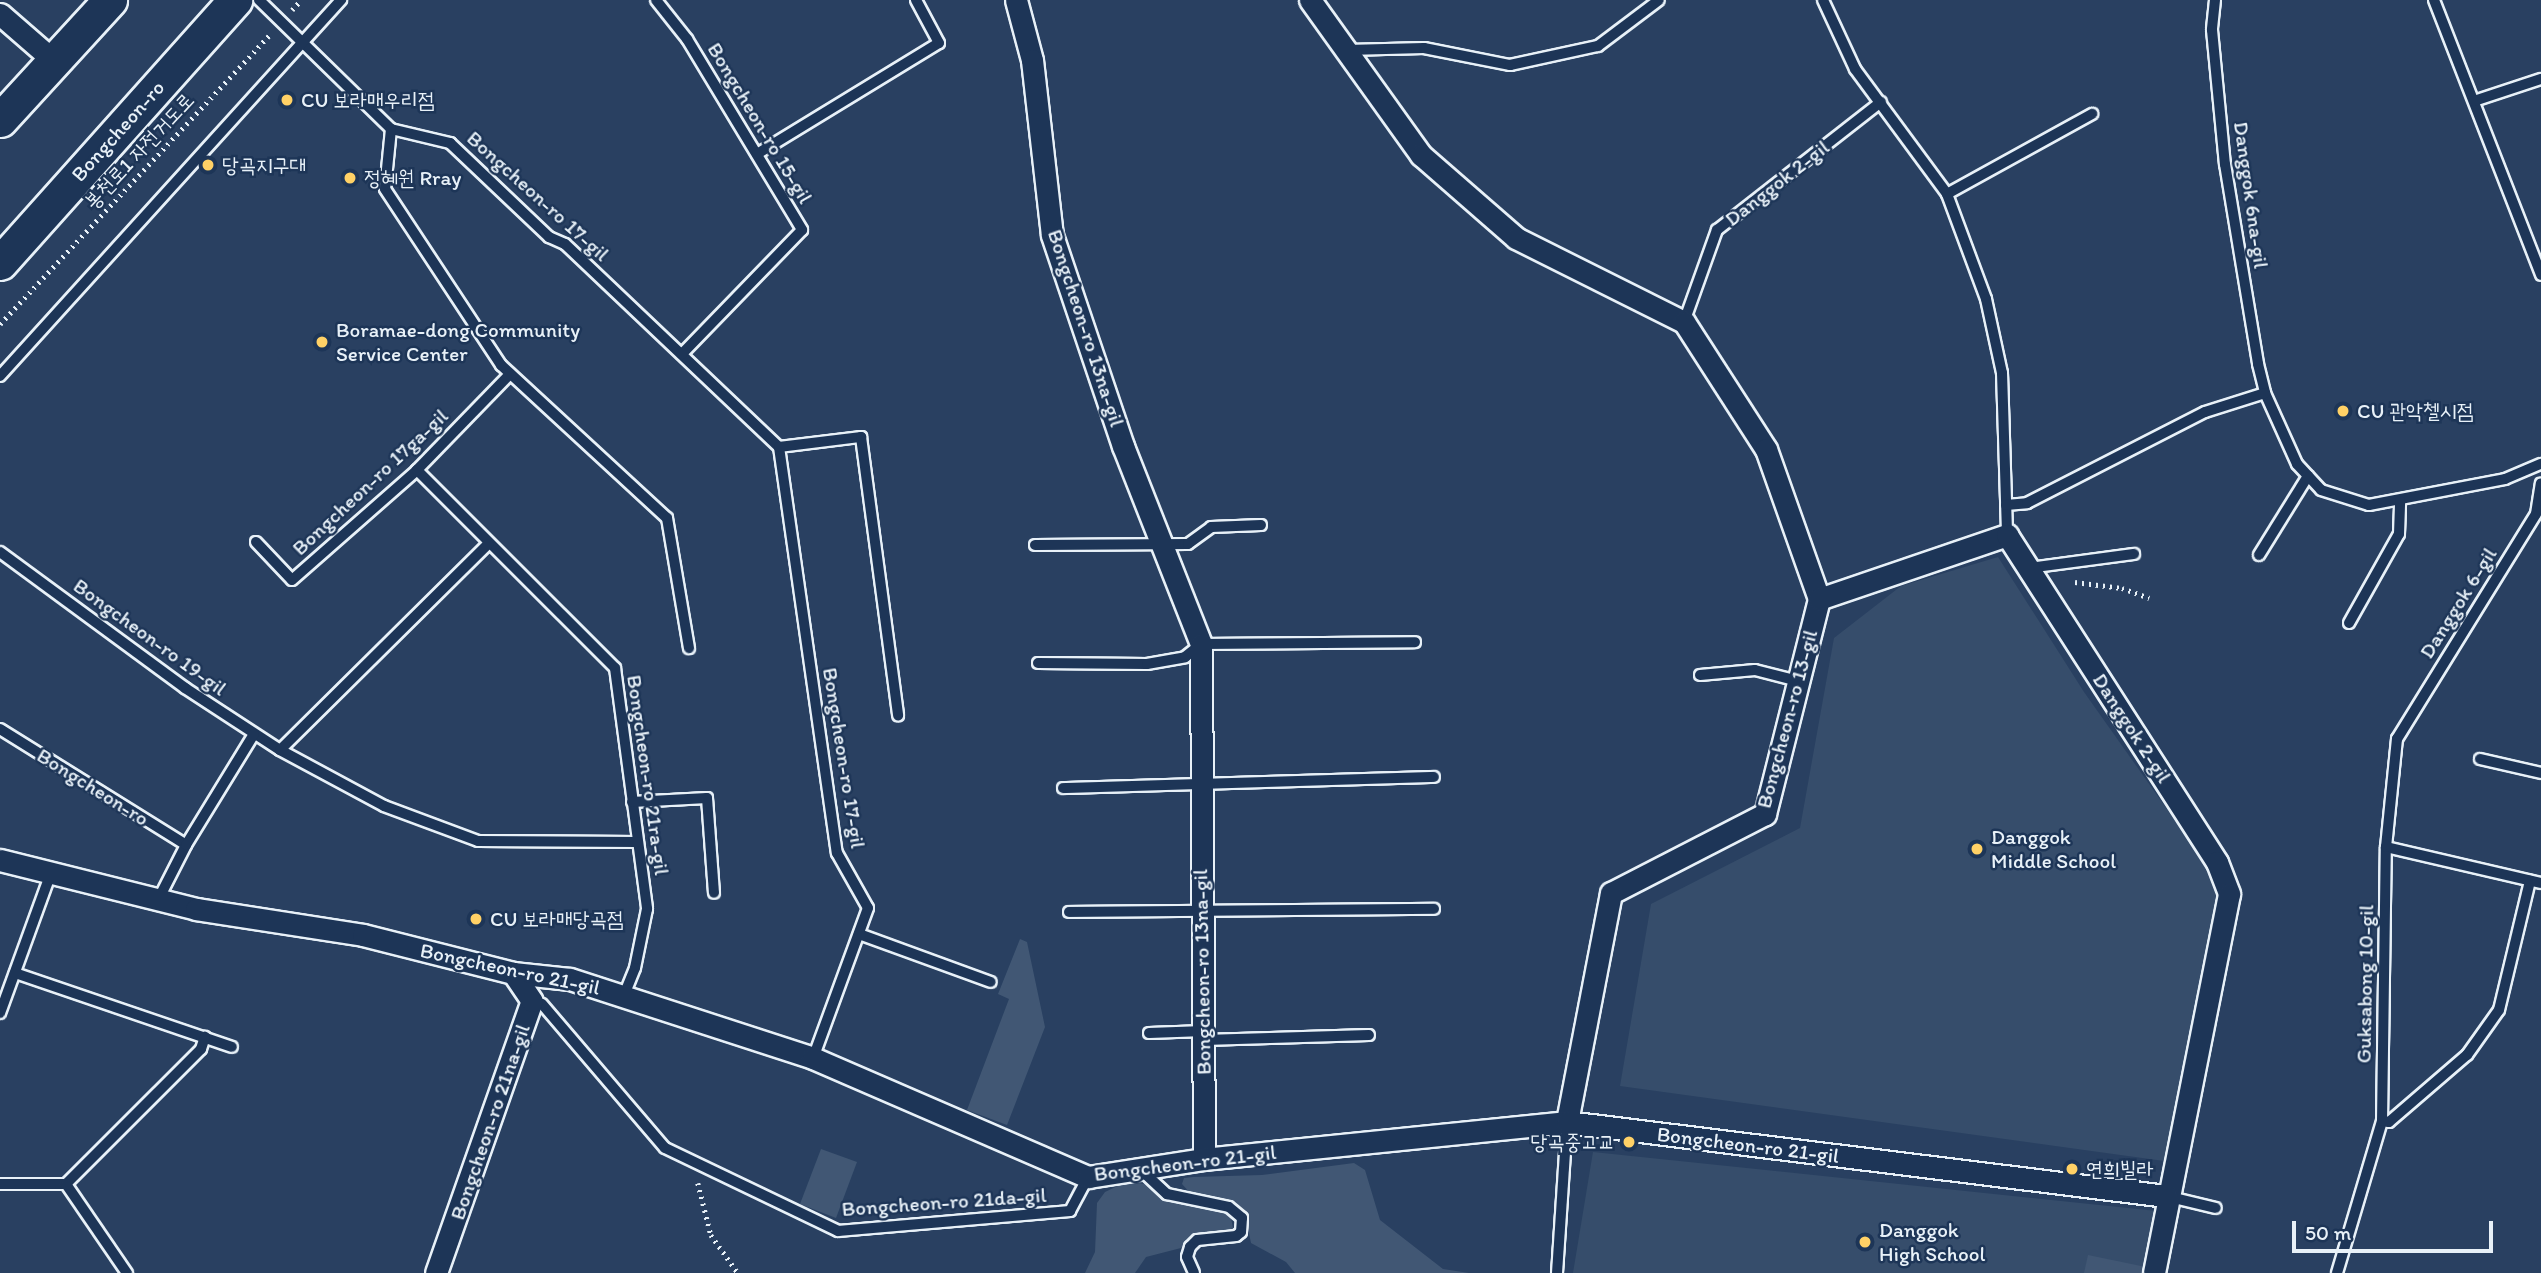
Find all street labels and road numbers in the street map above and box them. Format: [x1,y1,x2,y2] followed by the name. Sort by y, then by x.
[702,38,818,208] street label: Bongcheon-ro 15-gil
[66,75,170,187] street label: Bongcheon-ro
[79,88,199,214] street label: 봉천로1 자전거도로
[2228,120,2274,270] street label: Danggok 6na-gil
[462,125,614,267] street label: Bongcheon-ro 17-gil
[1720,134,1834,232] street label: Danggok 2-gil
[1042,226,1130,430] street label: Bongcheon-ro 13na-gil
[287,403,453,561] street label: Bongcheon-ro 17ga-gil
[2414,543,2502,663] street label: Danggok 6-gil
[68,573,232,701] street label: Bongcheon-ro 19-gil
[1751,627,1823,811] street label: Bongcheon-ro 13-gil
[817,666,871,850] street label: Bongcheon-ro 17-gil
[2087,668,2177,788] street label: Danggok 2-gil
[621,673,675,877] street label: Bongcheon-ro 21ra-gil
[32,743,154,831] street label: Bongcheon-ro
[1188,869,1216,1075] street label: Bongcheon-ro 13na-gil
[2351,904,2379,1064] street label: Guksabong 10-gil
[418,938,602,1000] street label: Bongcheon-ro 21-gil
[445,1020,535,1224] street label: Bongcheon-ro 21na-gil
[1655,1121,1841,1169] street label: Bongcheon-ro 21-gil
[1092,1139,1278,1187] street label: Bongcheon-ro 21-gil
[840,1182,1048,1222] street label: Bongcheon-ro 21da-gil

